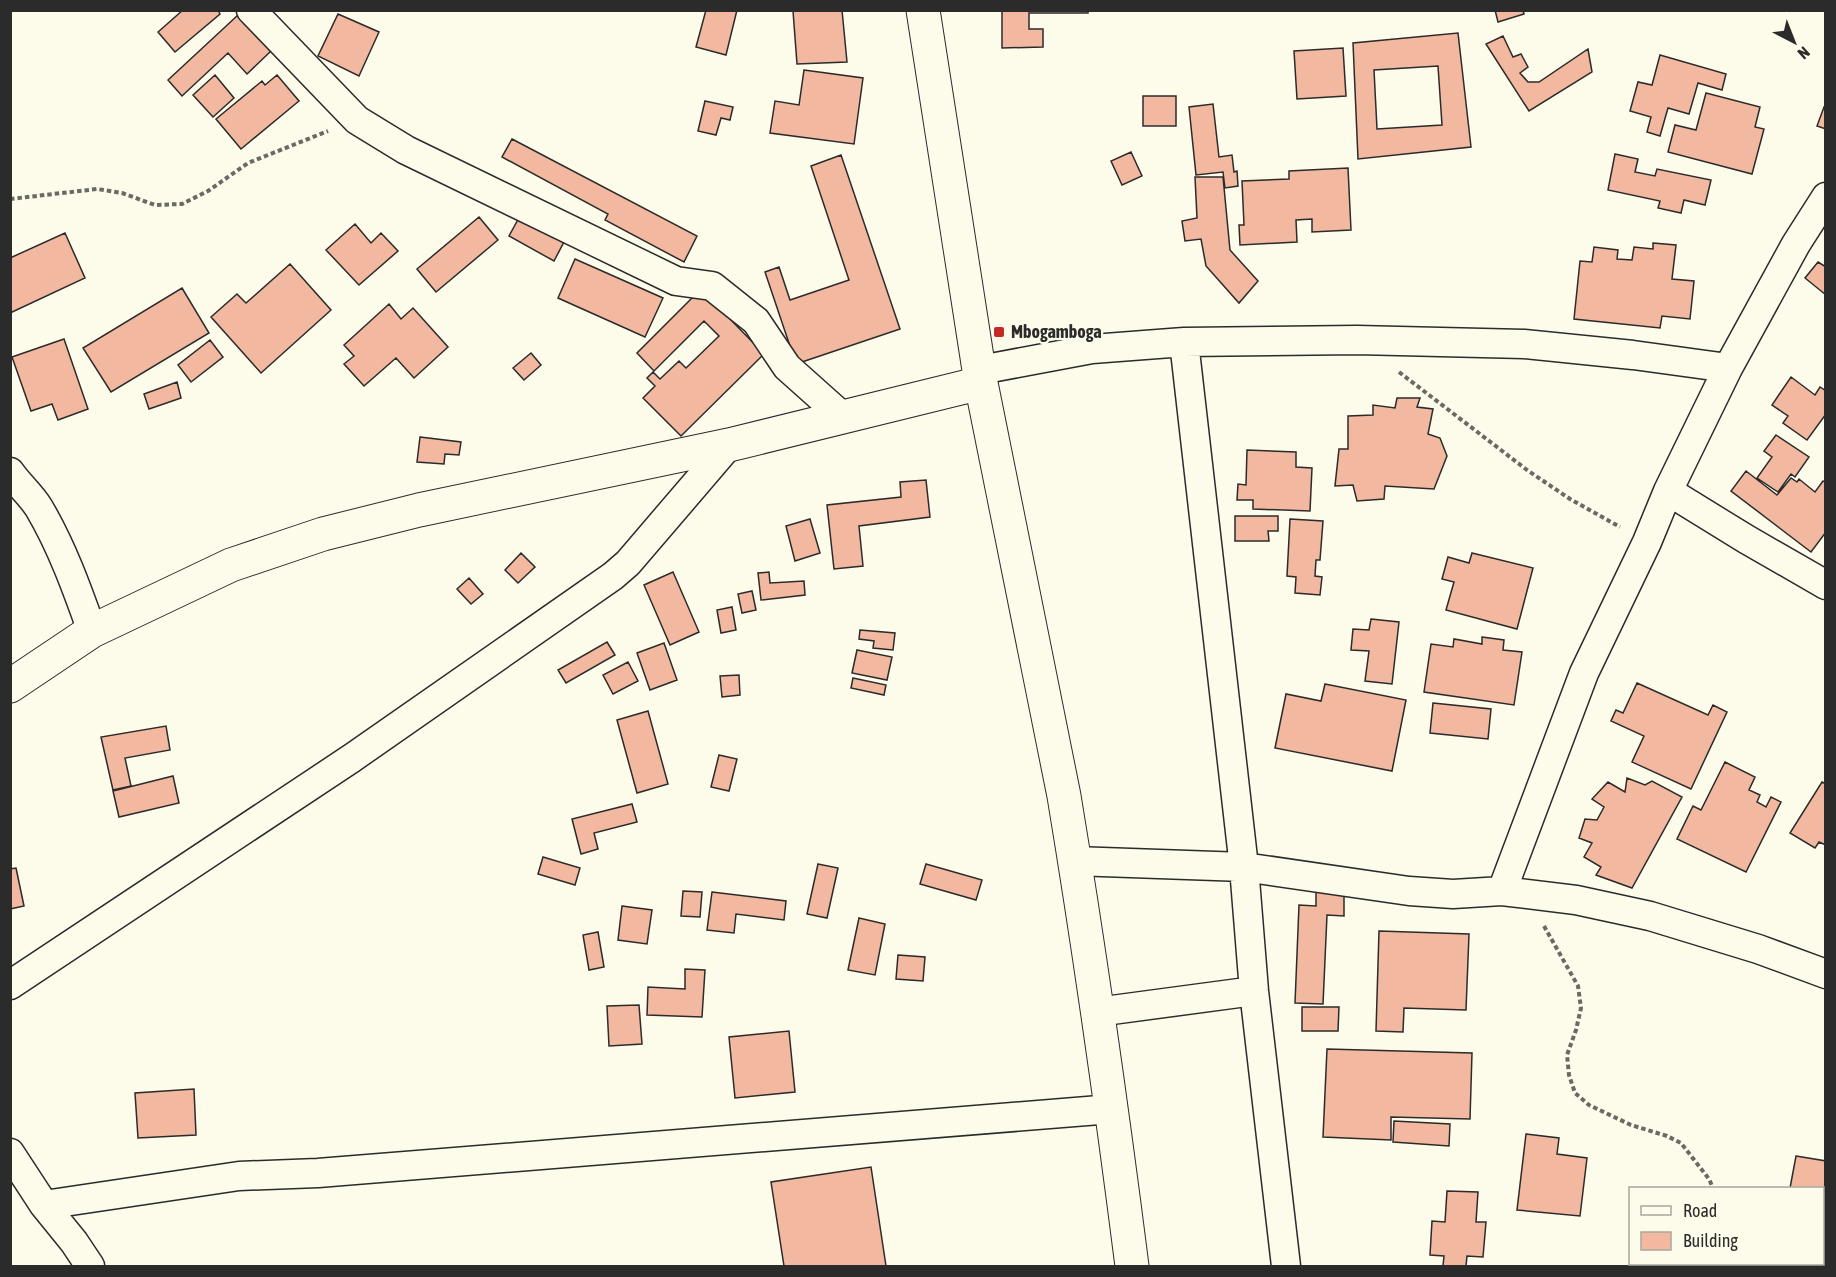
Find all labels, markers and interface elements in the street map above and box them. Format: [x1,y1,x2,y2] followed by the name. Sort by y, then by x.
[1764,12,1824,72] north arrow
[1795,43,1814,63] text: N
[1011,321,1102,342] place label: Mbogamboga
[992,325,1006,339] marker: Mbogamboga
[1629,1187,1824,1265] legend
[1683,1200,1717,1221] text: Road
[1683,1230,1738,1251] text: Building

